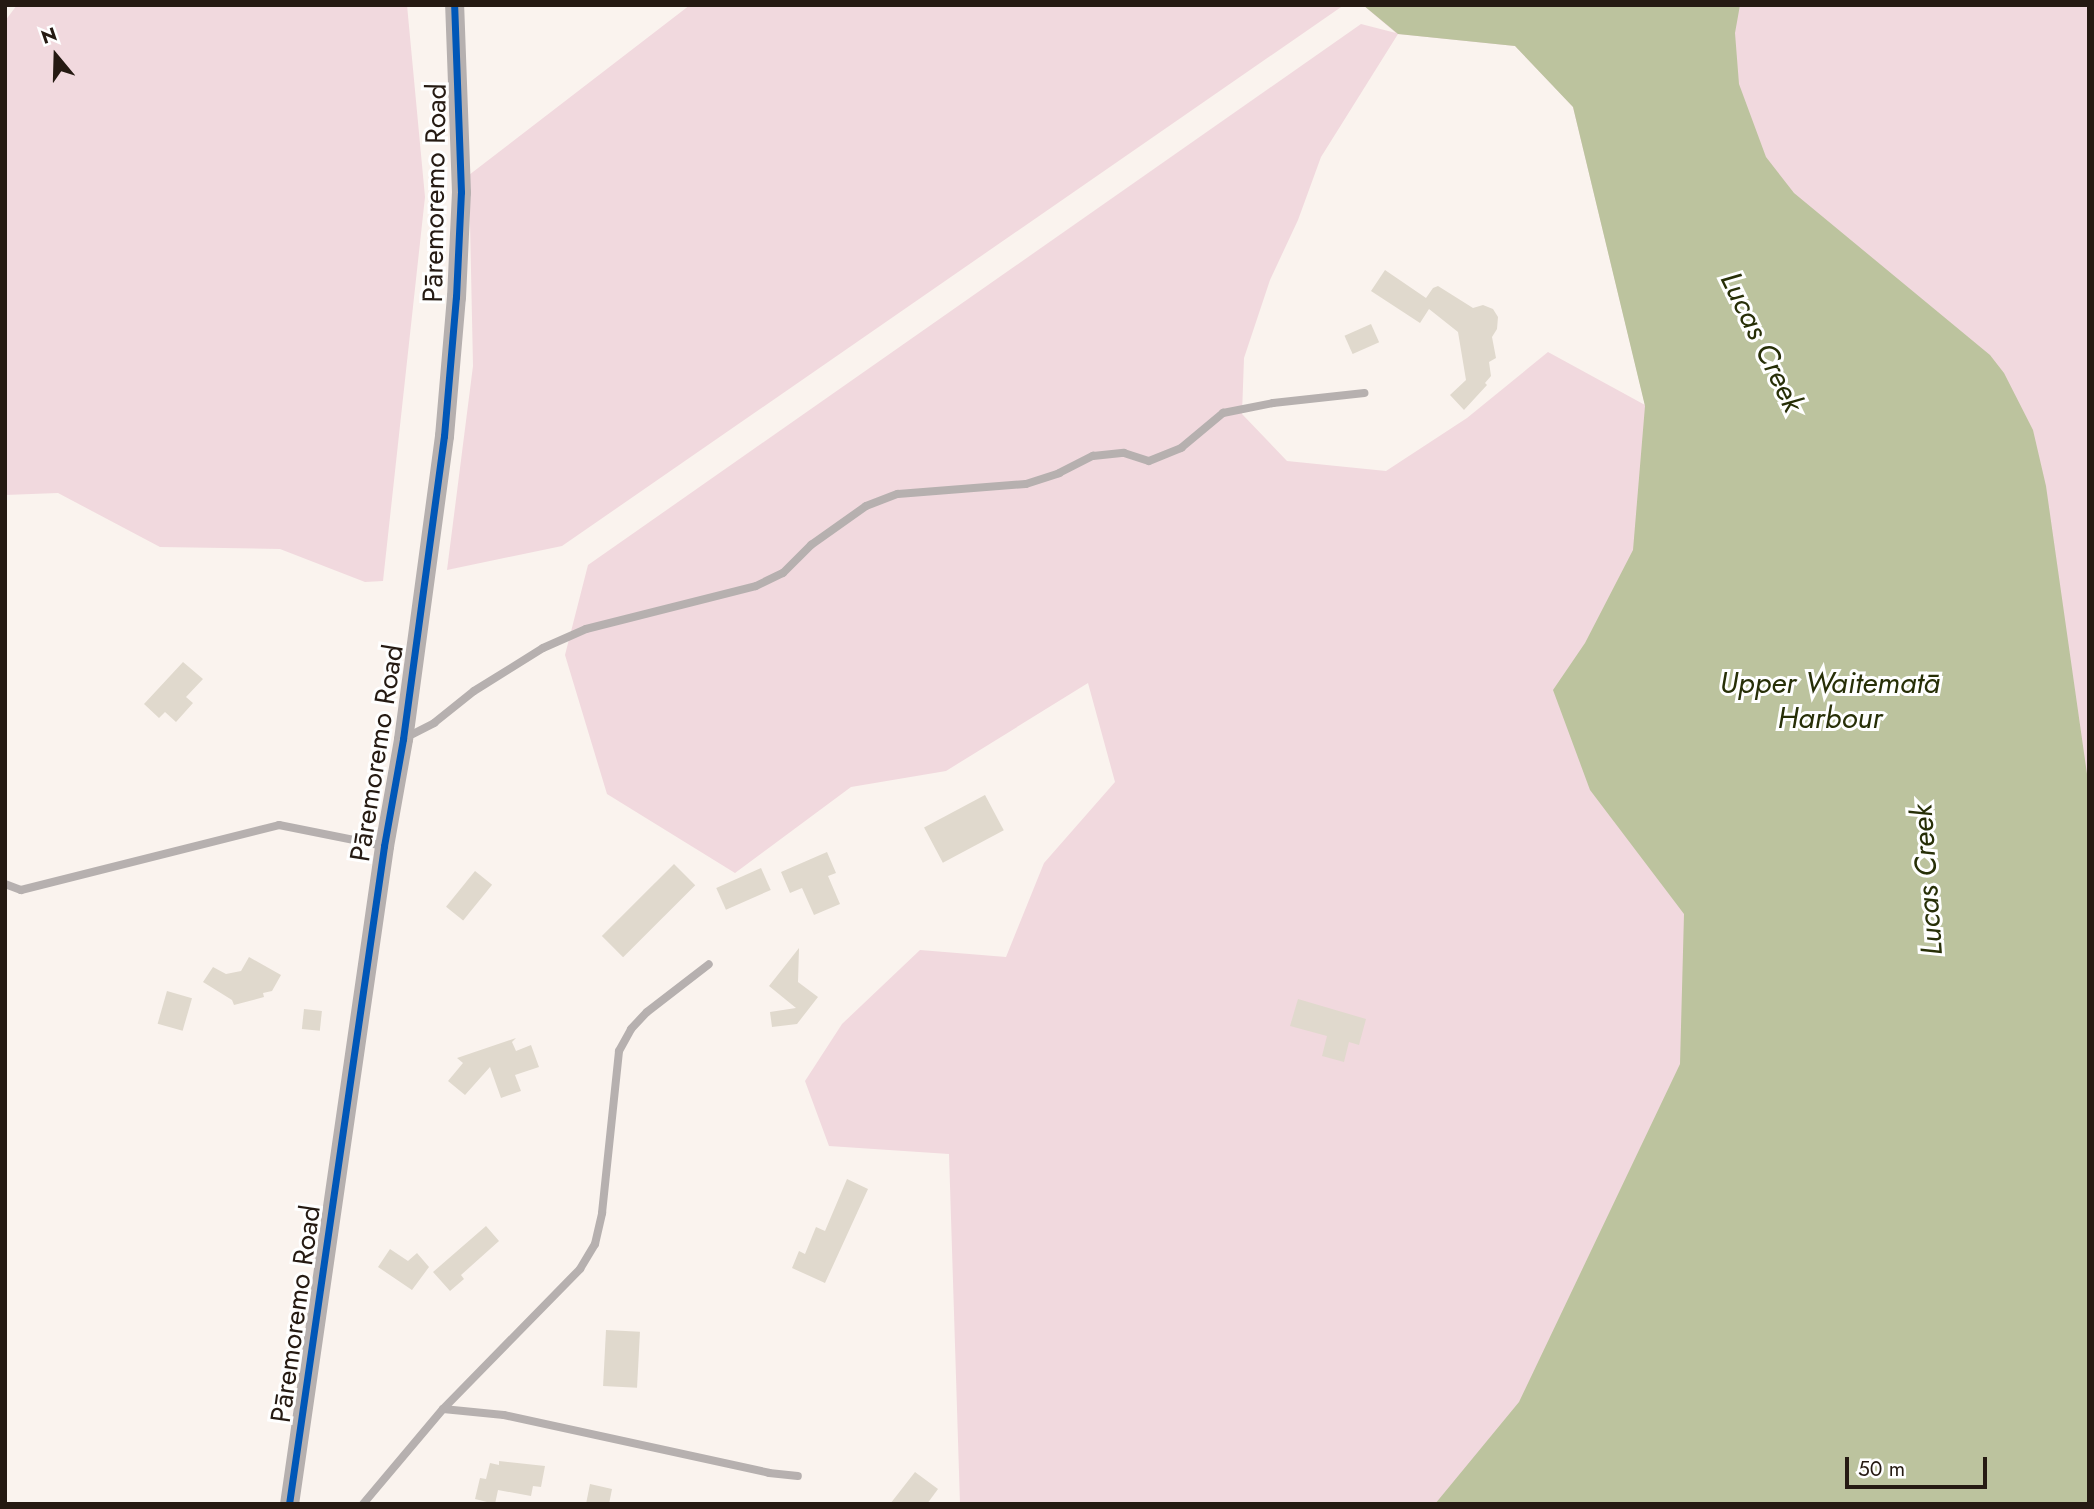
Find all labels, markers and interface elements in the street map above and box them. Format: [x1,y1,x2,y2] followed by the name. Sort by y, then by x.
[37,20,61,51] text: N
[21,21,91,91] north arrow
[416,83,454,303] street label: Pāremoremo Road
[1713,266,1811,418] water label: Lucas Creek
[343,642,411,864] street label: Pāremoremo Road
[1720,665,1940,736] water label: Upper Waitematā Harbour
[1904,803,1950,957] water label: Lucas Creek
[264,1203,328,1425] street label: Pāremoremo Road
[1849,1442,1991,1486] scale bar
[1858,1454,1905,1484] text: 50 m

